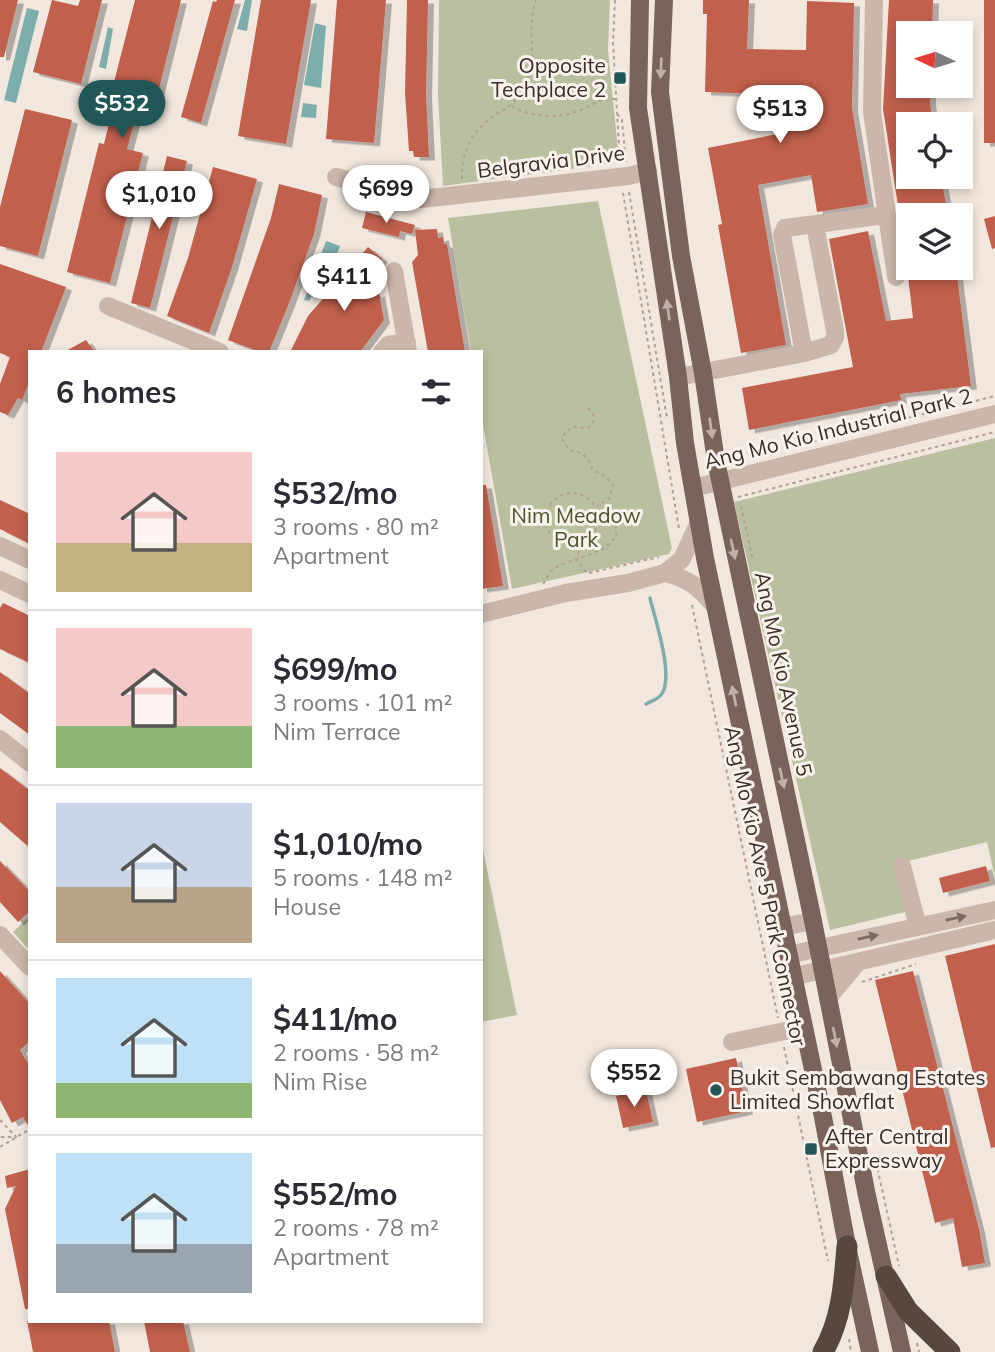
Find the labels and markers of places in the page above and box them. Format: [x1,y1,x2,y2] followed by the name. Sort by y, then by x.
[491,52,606,102] place label: Opposite Techplace 2
[612,70,628,86] marker: Opposite Techplace 2
[81,80,163,140] pin: $532
[739,86,821,145] pin: $513
[345,166,427,225] pin: $699
[102,172,216,231] pin: $1,010
[303,254,385,313] pin: $411
[593,1050,675,1109] pin: $552
[730,1064,986,1114] place label: Bukit Sembawang Estates Limited Showflat
[708,1082,724,1098] marker: Bukit Sembawang Estates Limited Showflat
[825,1123,948,1173] place label: After Central Expressway
[803,1141,819,1157] marker: After Central Expressway

